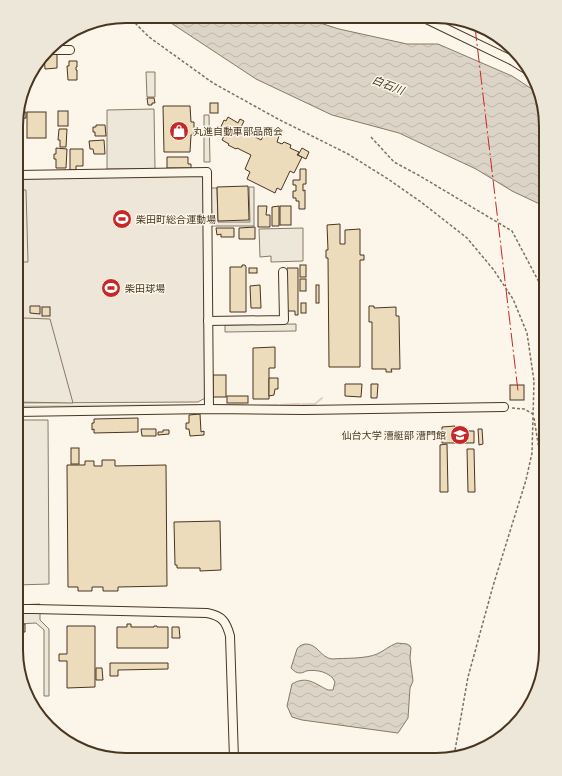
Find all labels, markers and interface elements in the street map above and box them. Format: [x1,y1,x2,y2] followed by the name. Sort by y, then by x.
[370,72,407,99] water label: 白石川
[168,120,190,142] shop icon: 丸進自動車部品商会
[193,124,283,139] place label: 丸進自動車部品商会
[111,208,133,230] sports icon: 柴田町総合運動場
[136,212,216,227] place label: 柴田町総合運動場
[100,277,122,299] sports icon: 柴田球場
[125,281,165,296] place label: 柴田球場
[449,424,471,446] school or university icon: 仙台大学 漕艇部 漕門館
[342,428,446,443] place label: 仙台大学 漕艇部 漕門館

